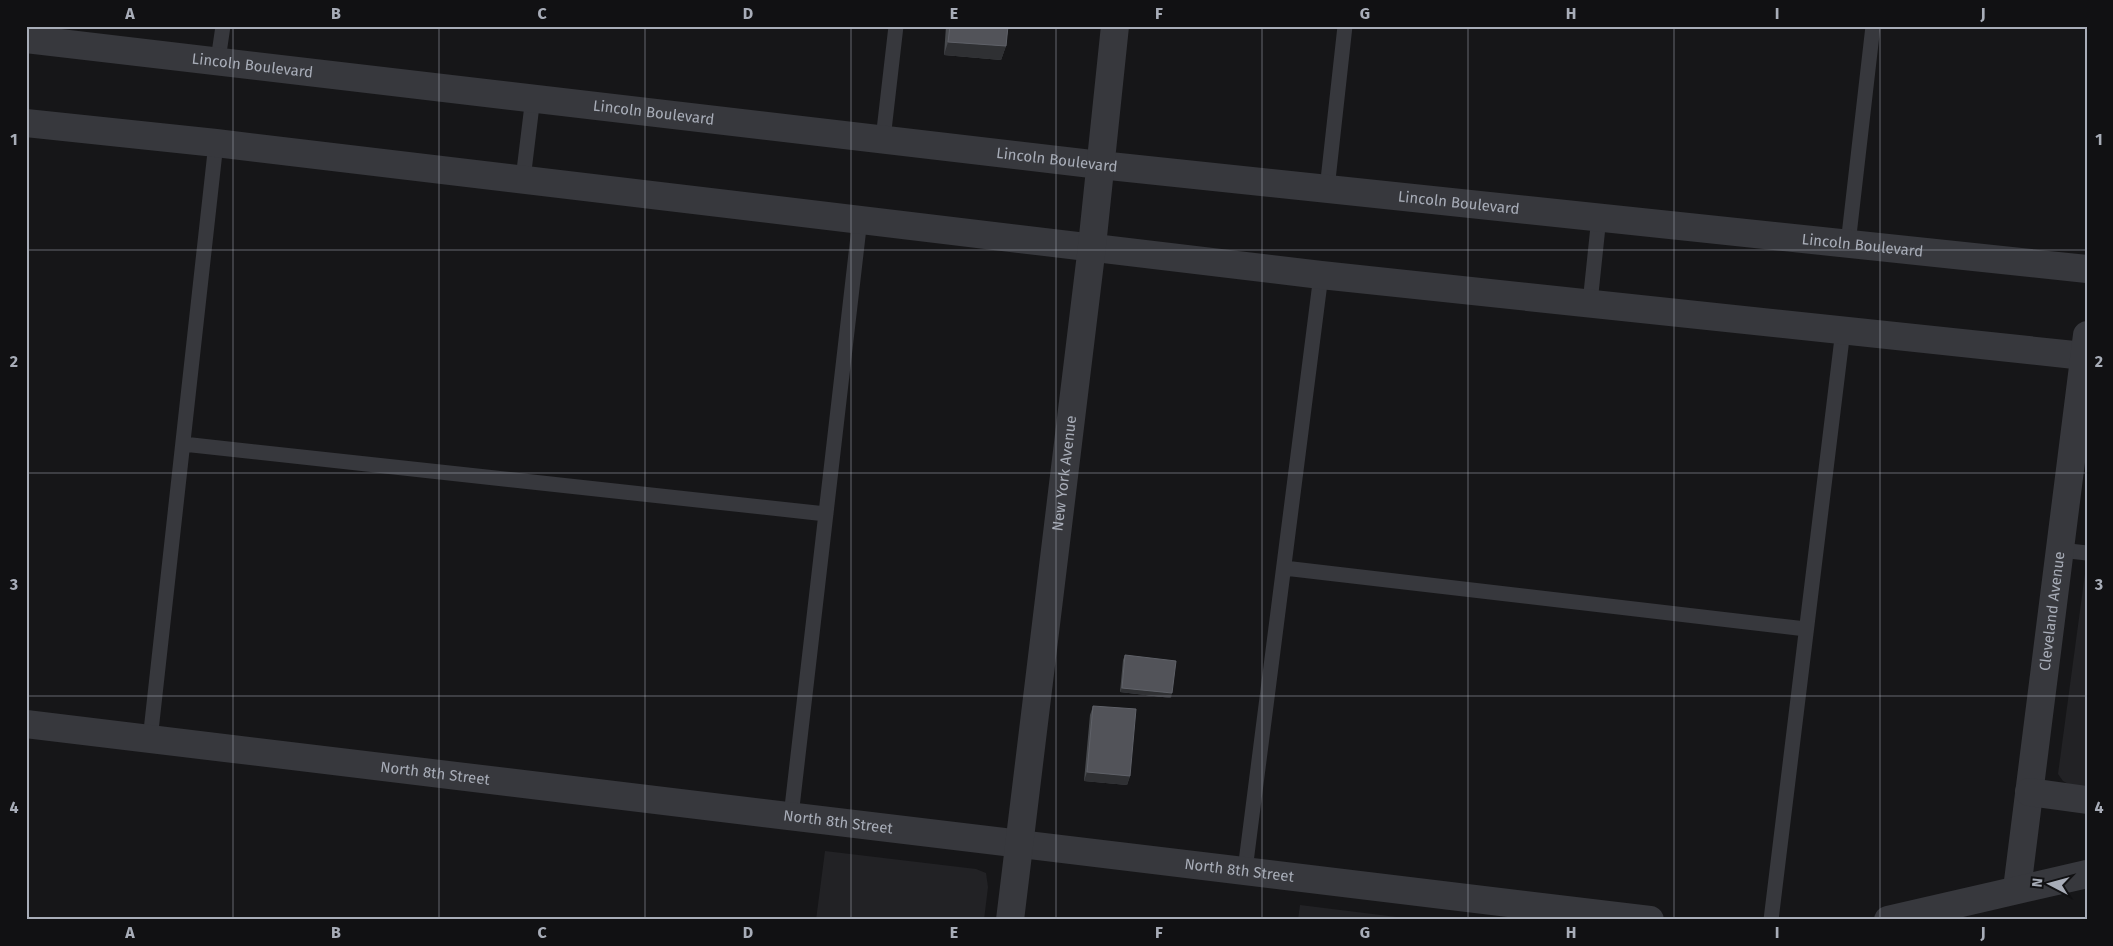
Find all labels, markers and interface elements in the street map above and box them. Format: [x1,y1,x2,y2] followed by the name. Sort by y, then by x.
[124,4,135,23] text: A
[331,4,341,23] text: B
[537,4,547,23] text: C
[743,4,753,23] text: D
[950,4,958,23] text: E
[1155,4,1163,23] text: F
[1360,4,1370,23] text: G
[1566,4,1576,23] text: H
[1775,4,1779,23] text: I
[1979,4,1986,23] text: J
[191,50,314,82] street label: Lincoln Boulevard
[592,97,715,129] street label: Lincoln Boulevard
[10,130,18,149] text: 1
[2095,130,2103,149] text: 1
[995,144,1119,176] street label: Lincoln Boulevard
[1397,187,1520,218] street label: Lincoln Boulevard
[1801,230,1924,261] street label: Lincoln Boulevard
[10,352,18,371] text: 2
[2095,352,2103,371] text: 2
[1048,414,1080,532] street label: New York Avenue
[2036,550,2069,672] street label: Cleveland Avenue
[9,575,18,594] text: 3
[2094,575,2103,594] text: 3
[379,758,491,789] street label: North 8th Street
[9,798,19,817] text: 4
[2094,798,2104,817] text: 4
[782,806,894,838] street label: North 8th Street
[1183,855,1296,886] street label: North 8th Street
[2026,858,2076,908] north arrow
[2029,877,2047,888] text: N
[124,923,135,942] text: A
[331,923,341,942] text: B
[537,923,547,942] text: C
[743,923,753,942] text: D
[950,923,958,942] text: E
[1155,923,1163,942] text: F
[1360,923,1370,942] text: G
[1566,923,1576,942] text: H
[1775,923,1779,942] text: I
[1979,923,1986,942] text: J

